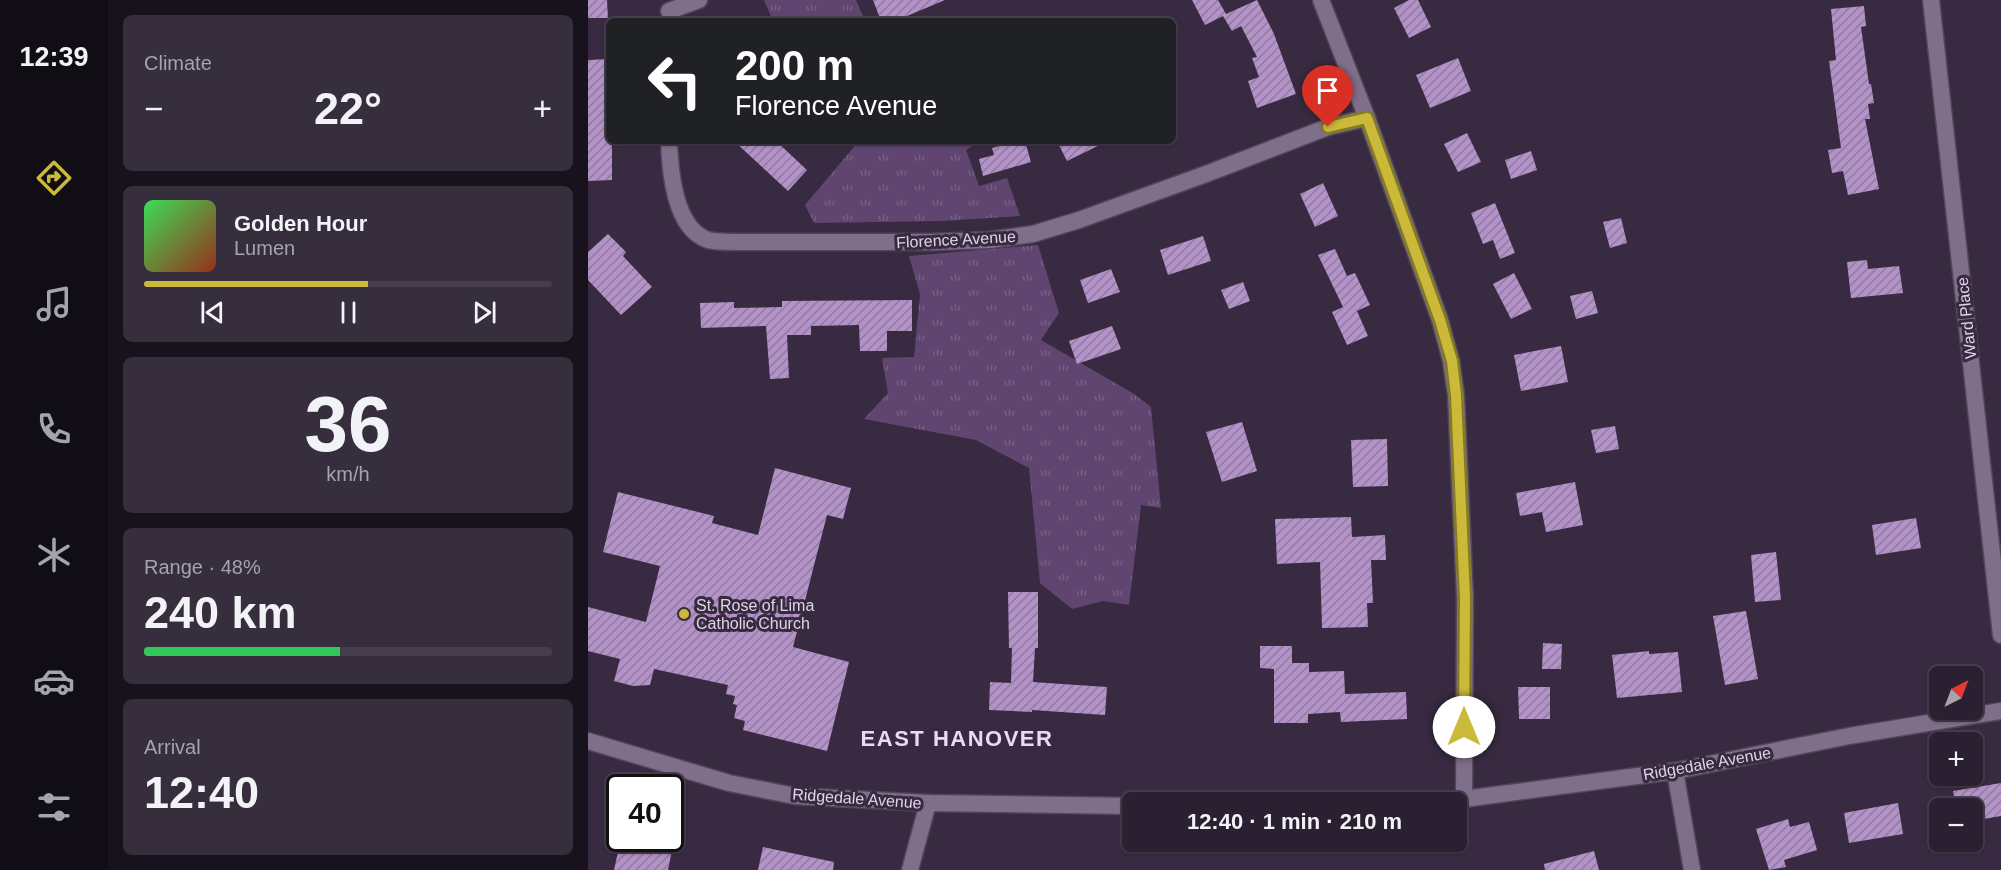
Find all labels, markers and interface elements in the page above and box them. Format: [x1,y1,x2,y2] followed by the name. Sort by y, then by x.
[19,42,89,72] text: 12:39
[636,42,714,120] icon: left
[735,42,854,89] text: 200 m
[144,52,212,74] text: Climate
[1302,65,1353,127] pin
[1311,74,1344,107] icon: arrive
[314,83,382,134] text: 22°
[144,90,163,127] text: −
[533,90,552,127] text: +
[735,91,937,121] text: Florence Avenue
[33,157,75,199] icon: directions
[234,211,367,236] text: Golden Hour
[896,228,1016,251] street label: Florence Avenue
[234,237,295,259] text: Lumen
[1954,276,1979,360] street label: Ward Place
[33,283,75,325] icon: music
[196,296,229,329] icon: previous
[332,296,365,329] icon: pause
[468,296,501,329] icon: next
[305,380,391,468] text: 36
[33,408,75,450] icon: phone
[326,463,370,485] text: km/h
[33,534,75,576] icon: climate
[144,556,261,578] text: Range · 48%
[144,587,297,638] text: 240 km
[696,597,814,632] place label: St. Rose of Lima Catholic Church
[677,607,691,621] marker: St. Rose of Lima Catholic Church
[33,660,75,702] icon: car
[1929,666,1983,720] north arrow
[1929,666,1983,852] map controls
[1432,695,1496,759] position arrow
[861,726,1053,751] district label: EAST HANOVER
[1929,732,1983,786] button: +
[144,736,201,758] text: Arrival
[1642,744,1772,783] street label: Ridgedale Avenue
[144,767,259,818] text: 12:40
[606,774,684,852] speed limit sign: 40
[792,785,922,812] street label: Ridgedale Avenue
[33,786,75,828] icon: filters
[1929,798,1983,852] button: −
[1187,809,1402,834] text: 12:40 · 1 min · 210 m

